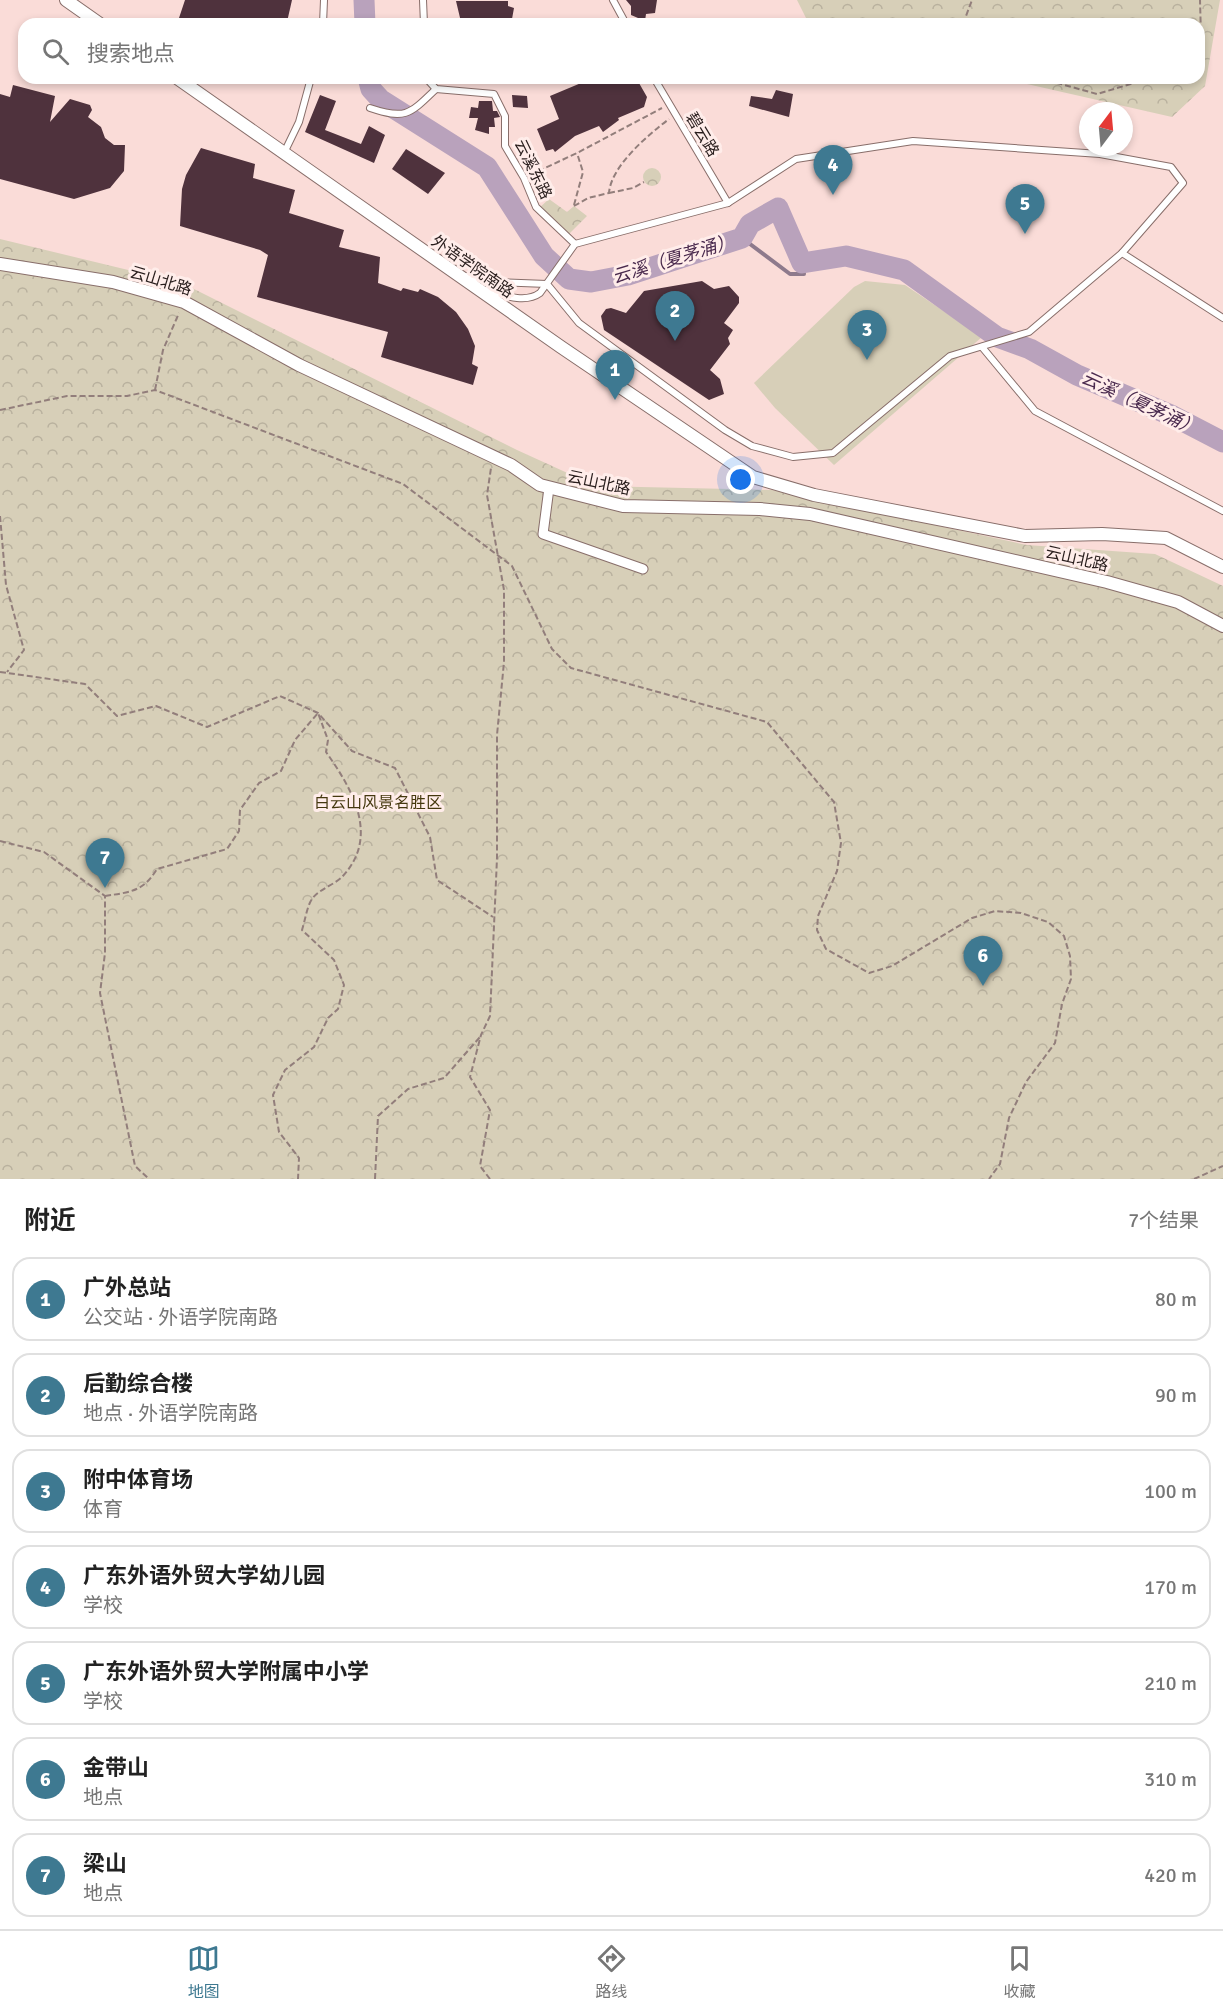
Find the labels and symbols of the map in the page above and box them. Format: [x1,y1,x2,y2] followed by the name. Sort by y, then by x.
[1079,102,1133,156] north arrow
[681,109,723,160] street label: 碧云路
[510,136,556,203] street label: 云溪东路
[814,146,852,195] pin: 4
[1006,184,1044,234] pin: 5
[610,230,736,288] water label: 云溪（夏茅涌）
[427,231,517,303] street label: 外语学院南路
[127,262,194,300] street label: 云山北路
[656,292,694,341] pin: 2
[848,310,886,360] pin: 3
[596,350,634,400] pin: 1
[1078,366,1202,440] water label: 云溪（夏茅涌）
[726,465,755,494] your location
[565,467,632,499] street label: 云山北路
[1043,542,1110,576] street label: 云山北路
[314,793,442,813] park label: 白云山风景名胜区
[86,838,124,888] pin: 7
[964,936,1002,986] pin: 6

